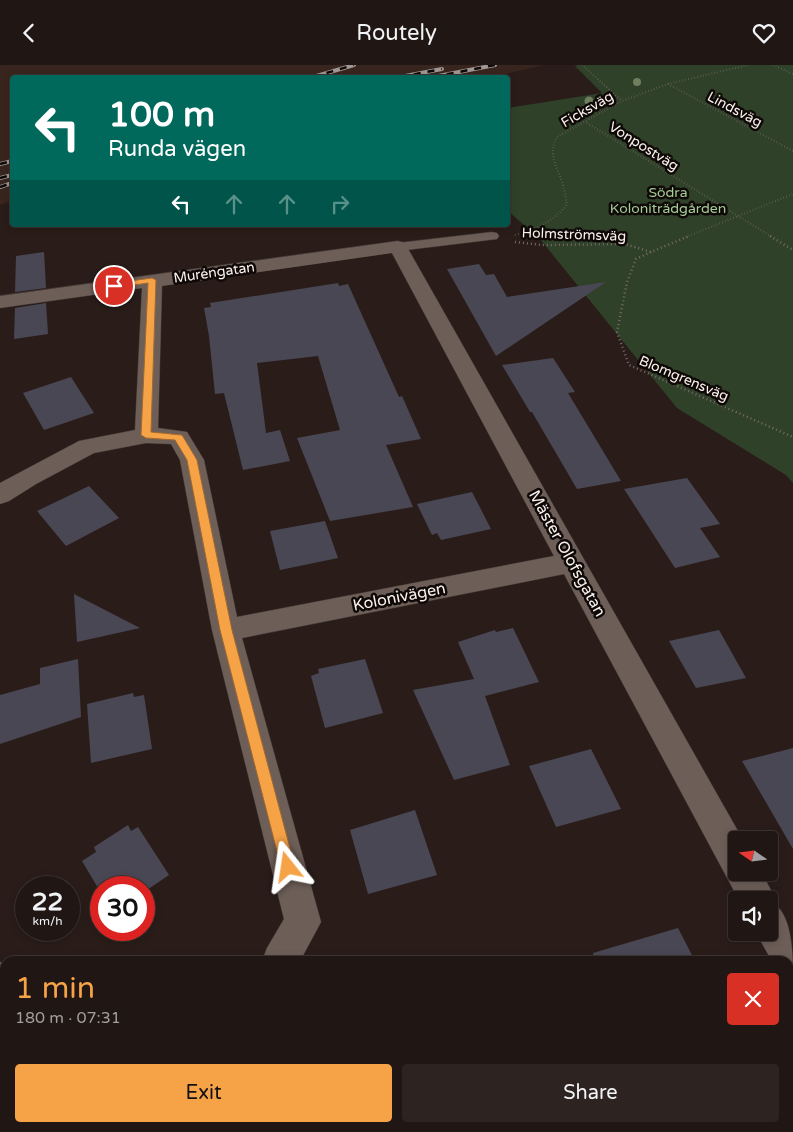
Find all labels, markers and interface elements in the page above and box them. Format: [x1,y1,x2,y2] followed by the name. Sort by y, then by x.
[15,19,43,47] icon: back
[750,19,778,47] icon: heart
[356,20,437,46] text: Routely
[558,88,616,131] street label: Ficksväg
[704,88,765,131] street label: Lindsväg
[108,94,215,136] text: 100 m
[25,95,90,160] icon: left
[606,118,682,175] street label: Vonpostväg
[108,136,246,162] text: Runda vägen
[610,184,726,217] park label: Södra Koloniträdgården
[167,190,195,218] icon: left
[220,190,248,218] icon: ahead
[273,190,301,218] icon: ahead
[326,190,354,218] icon: right
[521,224,626,245] street label: Holmströmsväg
[172,258,256,287] street label: Muréngatan
[93,265,135,307] pin
[100,272,128,300] icon: arrive
[636,352,731,405] street label: Blomgrensväg
[524,487,610,620] street label: Mäster Olofsgatan
[351,578,447,616] street label: Kolonivägen
[728,831,778,881] north arrow
[728,831,778,941] map controls
[261,840,313,892] position arrow
[90,876,155,941] speed limit sign: 30
[32,887,63,917] text: 22
[728,891,778,941] button: sound
[32,914,63,928] text: km/h
[15,970,95,1007] text: 1 min
[727,973,779,1025] button: close
[15,1008,121,1028] text: 180 m · 07:31
[15,1064,392,1122] button: Exit
[402,1064,779,1122] button: Share

